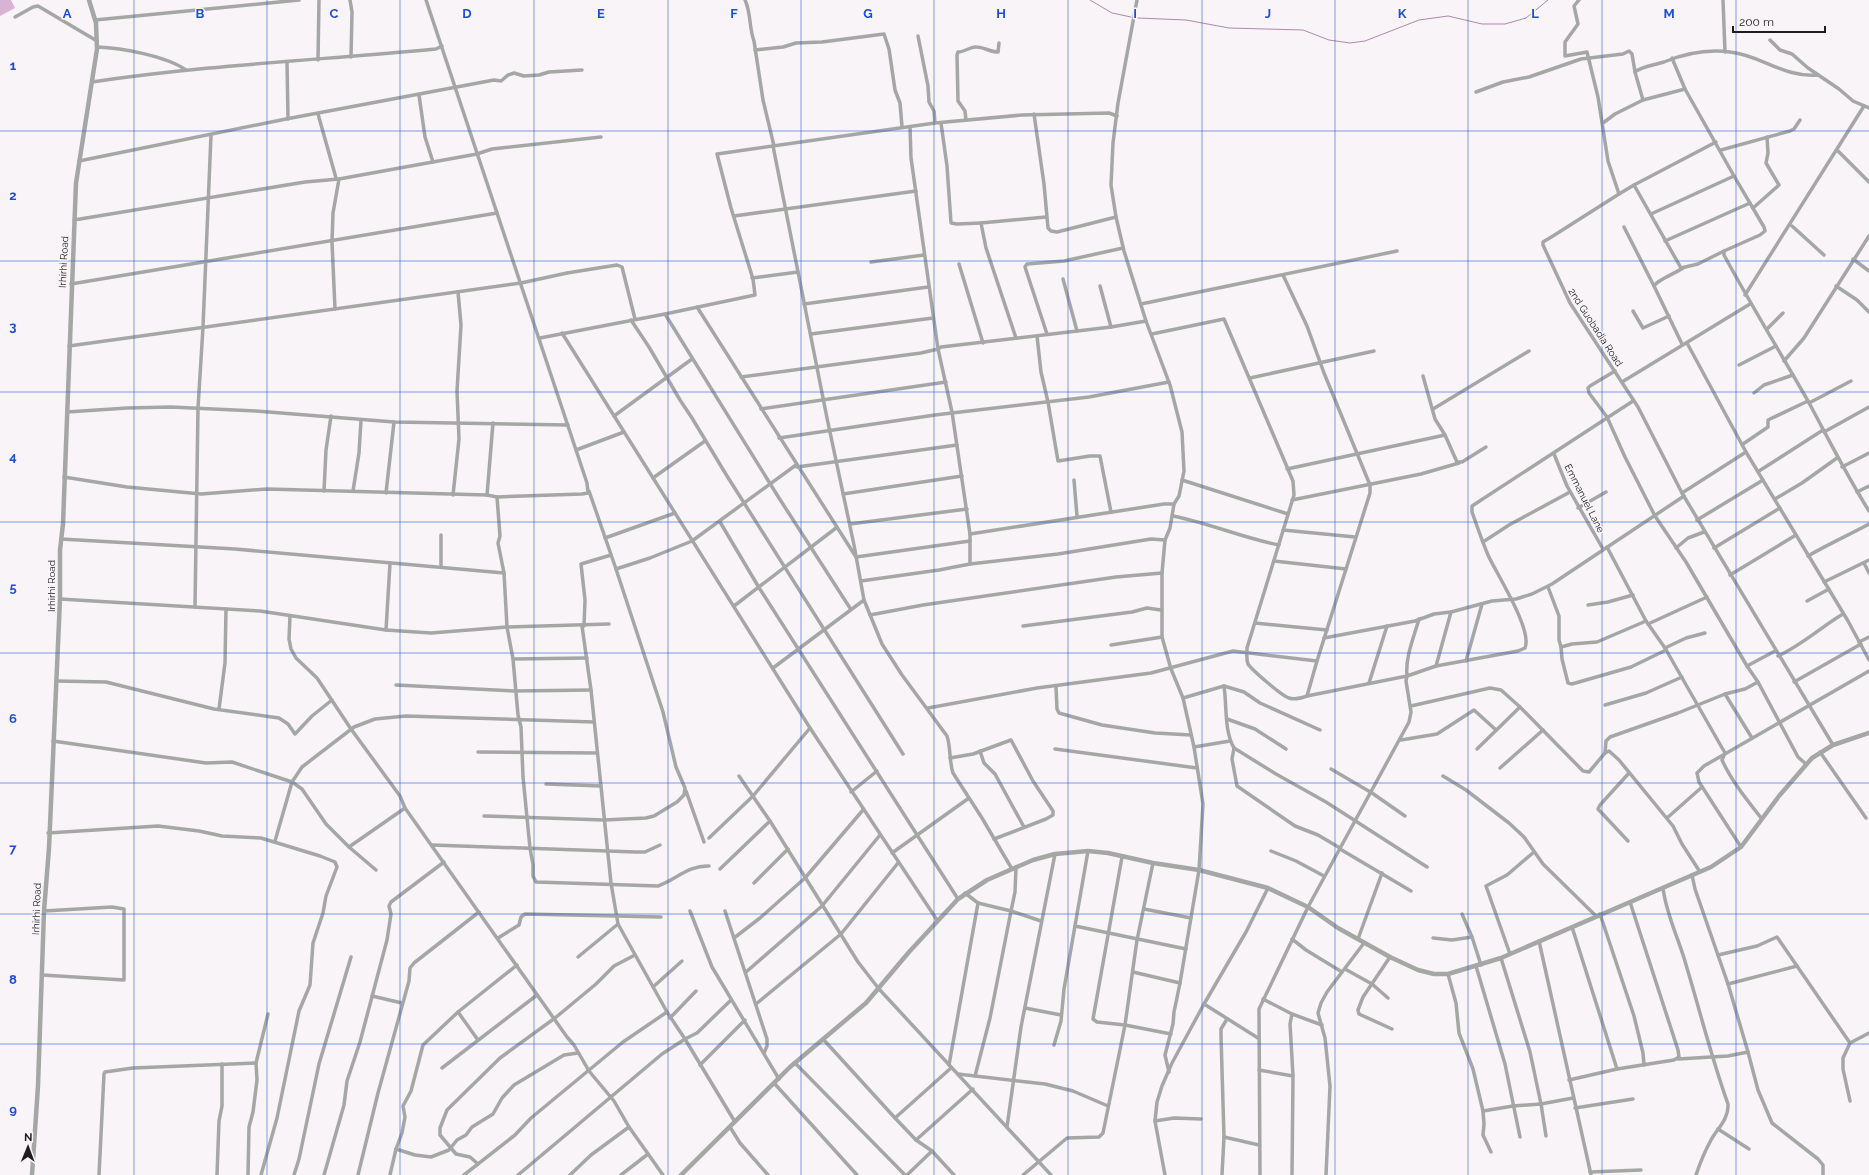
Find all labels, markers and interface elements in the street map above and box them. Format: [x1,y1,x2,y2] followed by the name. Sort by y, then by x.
[63,6,72,21] text: A
[196,6,205,21] text: B
[330,6,339,21] text: C
[462,6,472,21] text: D
[597,6,605,21] text: E
[730,6,738,21] text: F
[863,6,873,21] text: G
[996,6,1006,21] text: H
[1133,6,1137,21] text: I
[1265,6,1271,21] text: J
[1398,6,1407,21] text: K
[1531,6,1539,21] text: L
[1663,6,1675,21] text: M
[1733,8,1825,34] scale bar
[1739,15,1774,29] text: 200 m
[10,58,17,73] text: 1
[9,188,17,203] text: 2
[57,236,70,288] street label: Irhirhi Road
[1566,286,1625,368] street label: 2nd Guobadia Road
[9,319,17,334] text: 3
[9,449,17,464] text: 4
[1563,462,1607,534] street label: Emmanuel Lane
[46,560,57,612] street label: Irhirhi Road
[9,580,17,595] text: 5
[9,711,17,726] text: 6
[9,841,17,856] text: 7
[30,883,43,935] street label: Irhirhi Road
[9,972,17,987] text: 8
[9,1102,17,1117] text: 9
[8,1127,48,1167] north arrow
[24,1131,32,1144] text: N

